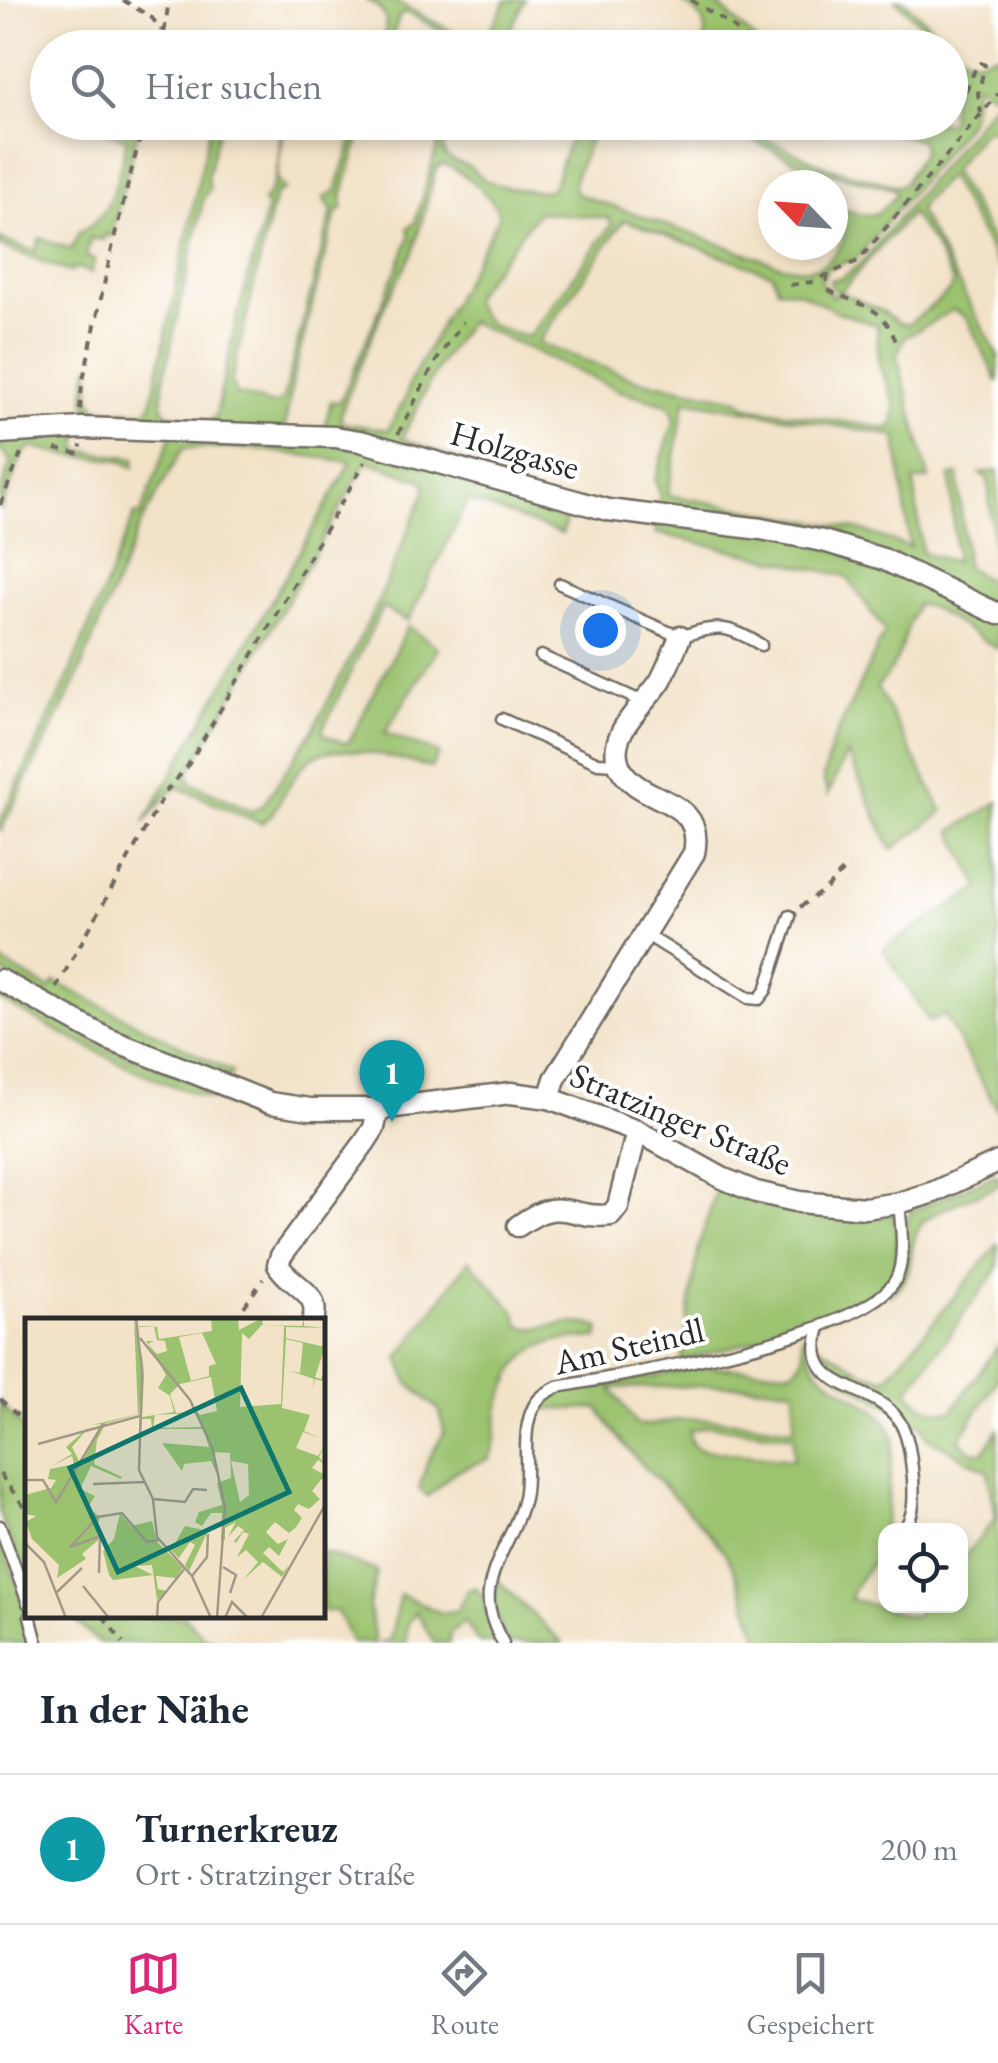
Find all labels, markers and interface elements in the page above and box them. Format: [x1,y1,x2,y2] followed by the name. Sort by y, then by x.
[30,30,968,140] search box
[65,58,120,113] icon: search
[145,61,322,110] text: Hier suchen
[758,170,848,260] north arrow
[445,410,585,489] street label: Holzgasse
[575,605,626,656] your location
[360,1040,424,1122] pin: 1
[564,1052,799,1185] street label: Stratzinger Straße
[549,1306,708,1385] street label: Am Steindl
[25,1318,325,1618] inset map
[878,1523,968,1613] map controls
[878,1523,968,1613] button: locate
[40,1681,249,1736] text: In der Nähe
[135,1804,338,1853] text: Turnerkreuz
[64,1828,81,1870] text: 1
[881,1828,958,1870] text: 200 m
[135,1853,415,1895] text: Ort · Stratzinger Straße
[124,1946,183,2042] tab: Karte
[431,1946,499,2042] tab: Route
[747,1946,874,2042] tab: Gespeichert

